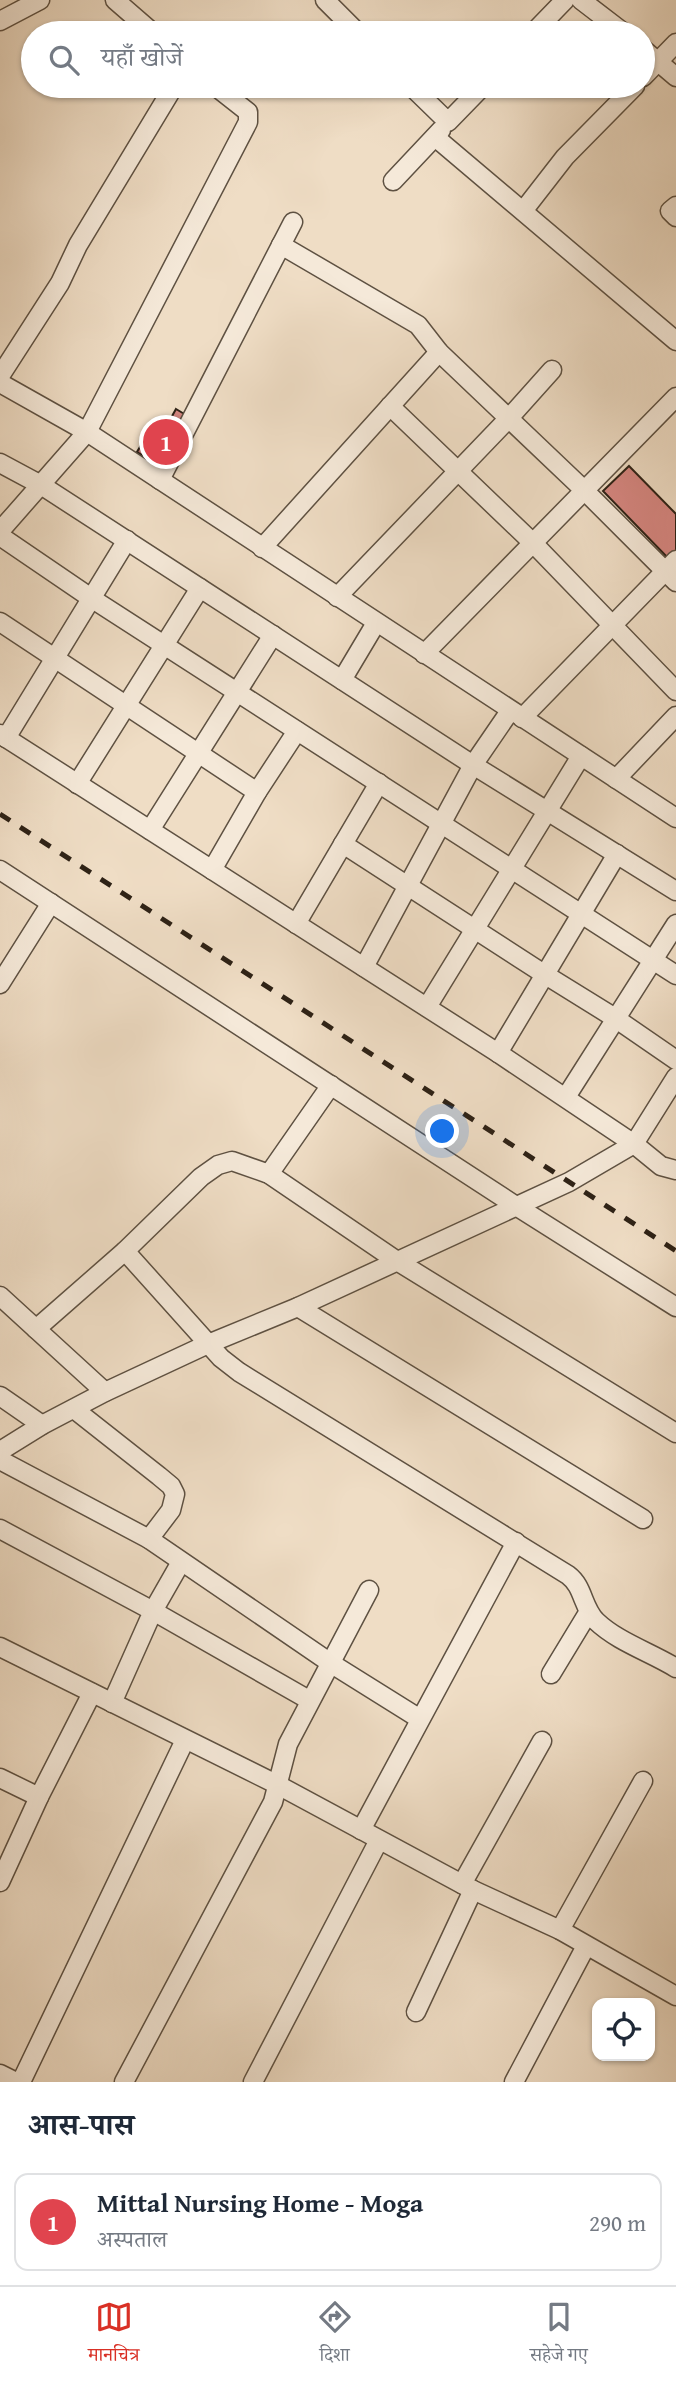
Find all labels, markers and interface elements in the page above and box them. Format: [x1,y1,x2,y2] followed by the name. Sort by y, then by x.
[21,21,655,98] search box
[101,37,183,76] text: यहाँ खोजें
[45,41,83,79] icon: search
[143,416,189,468] pin: 1
[425,1114,459,1148] your location
[592,1998,655,2061] map controls
[592,1998,655,2061] button: locate
[28,2102,134,2146] text: आस-पास
[97,2183,423,2222] text: Mittal Nursing Home - Moga
[47,2206,59,2239] text: 1
[589,2206,646,2239] text: 290 m
[97,2222,167,2255] text: अस्पताल
[88,2298,140,2373] tab: मानचित्र
[316,2298,354,2373] tab: दिशा
[530,2298,588,2373] tab: सहेजे गए

